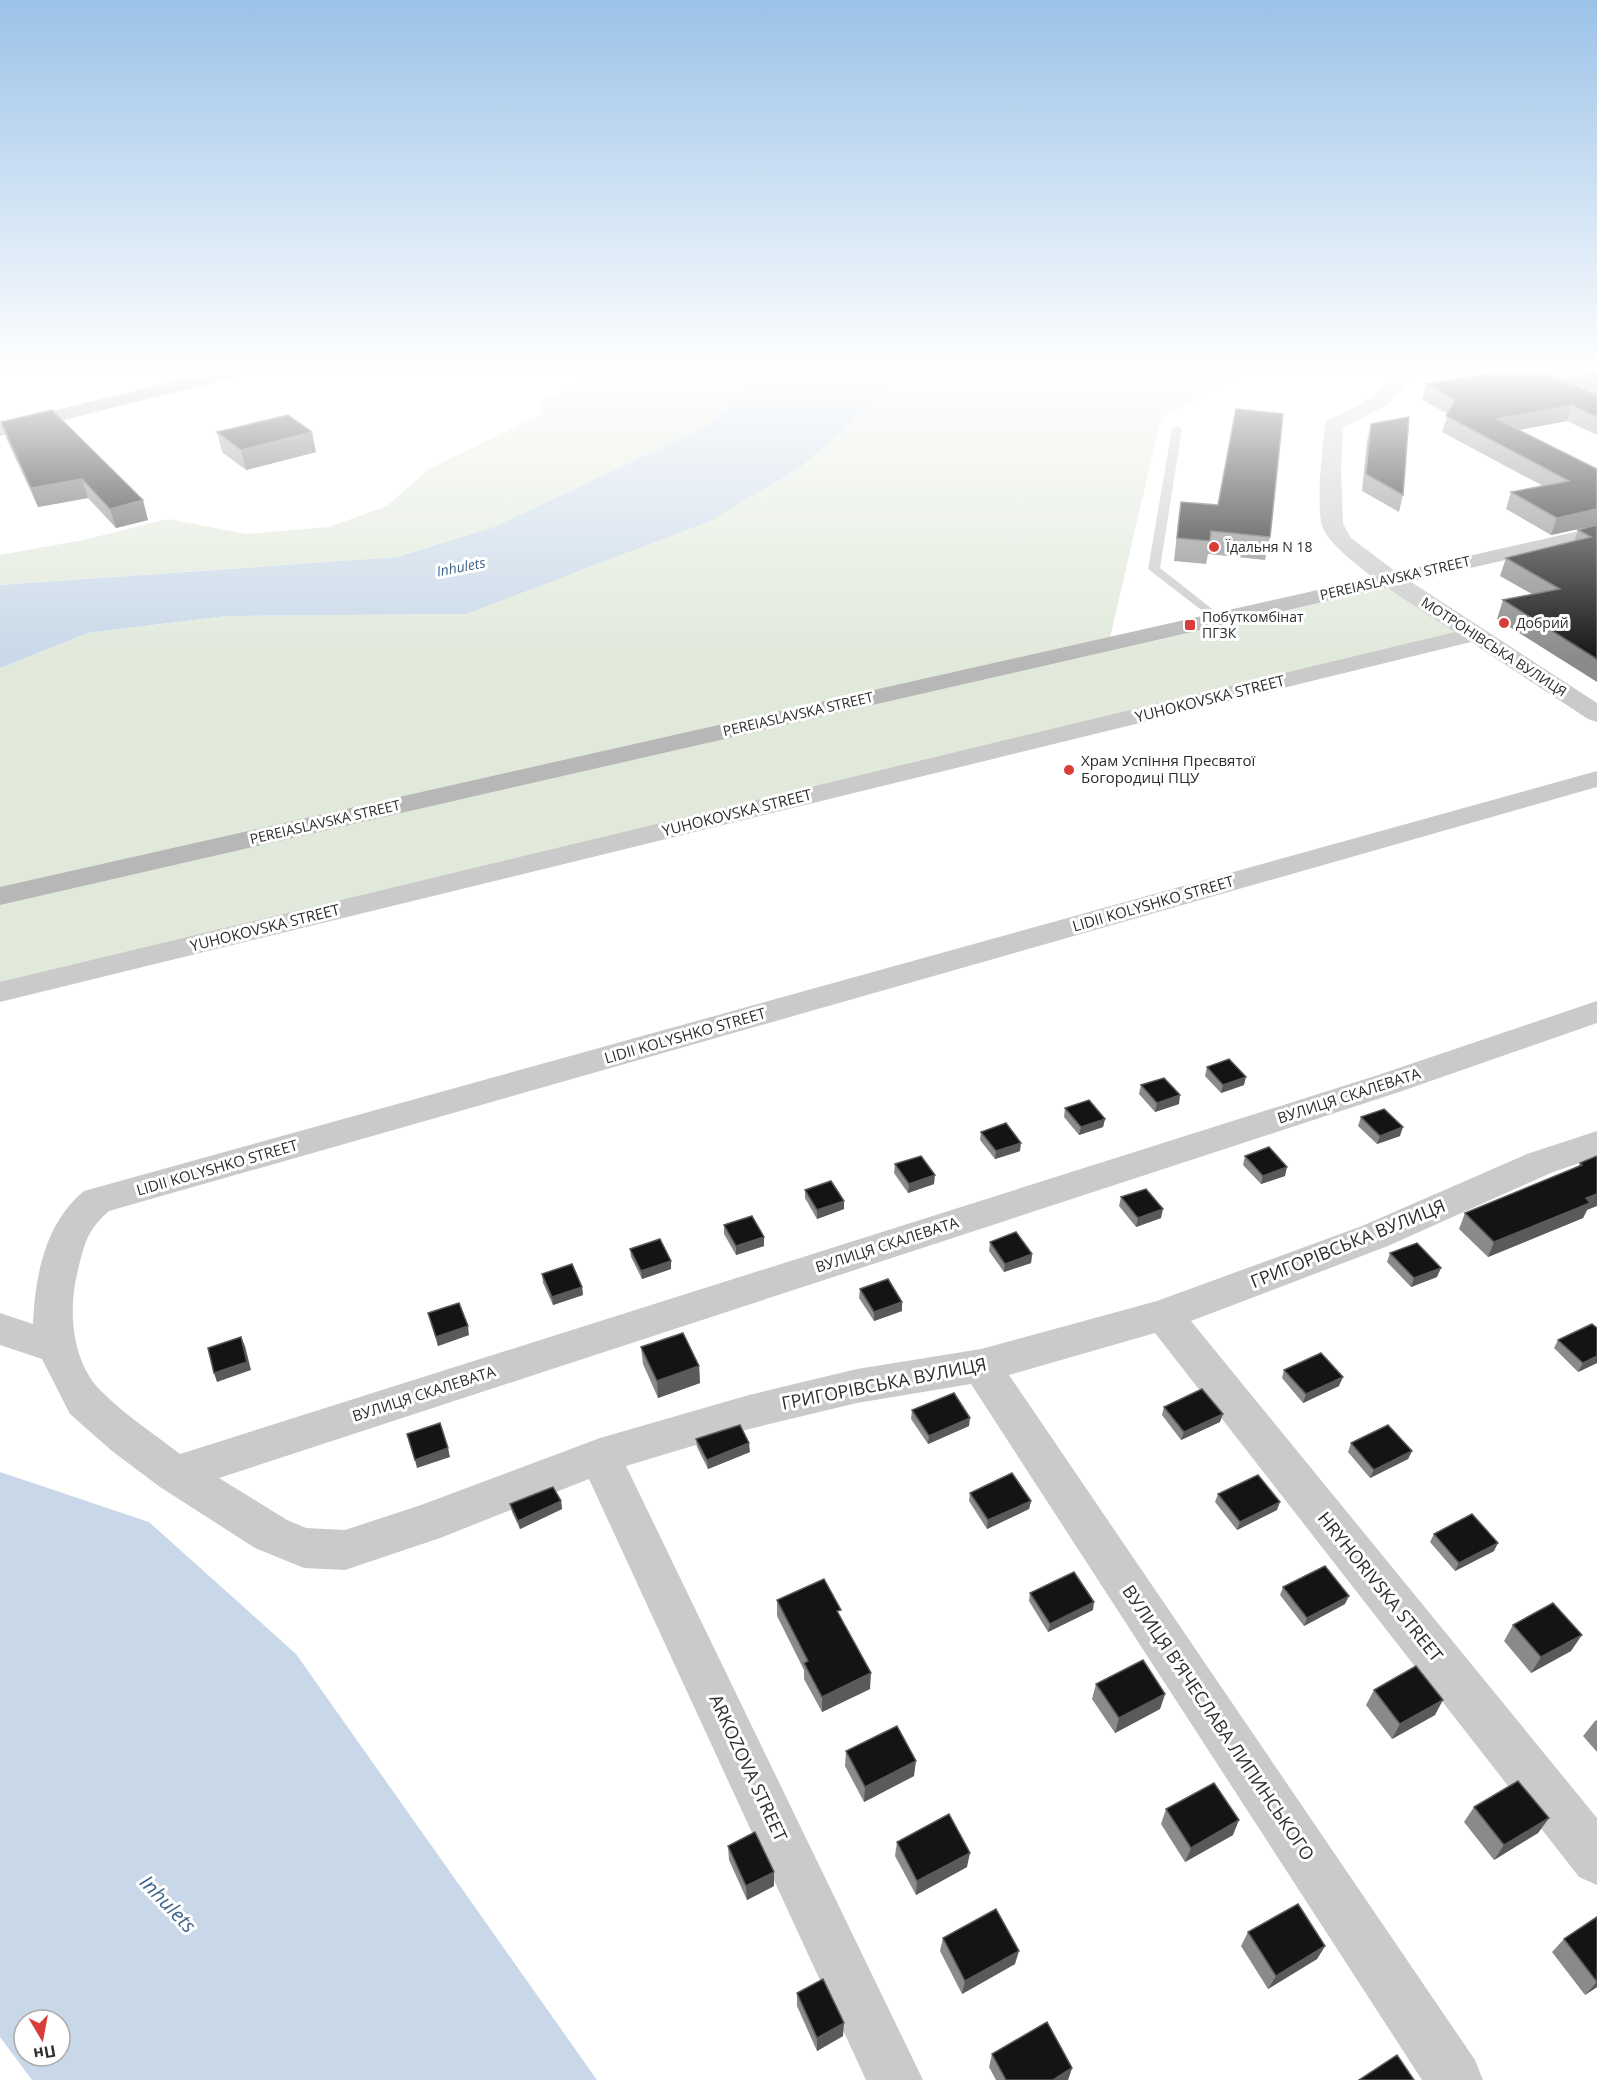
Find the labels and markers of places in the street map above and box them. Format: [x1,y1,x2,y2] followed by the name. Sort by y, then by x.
[1226,537,1312,556] place label: Їдальня N 18
[1207,540,1221,554] marker: Їдальня N 18
[1202,607,1304,642] place label: Побуткомбінат ПГЗК
[1516,613,1569,632] place label: Добрий
[1497,616,1511,630] marker: Добрий
[1183,618,1197,632] marker: Побуткомбінат ПГЗК
[1081,750,1256,787] place label: Храм Успіння Пресвятої Богородиці ПЦУ
[1062,763,1076,777] marker: Храм Успіння Пресвятої Богородиці ПЦУ

